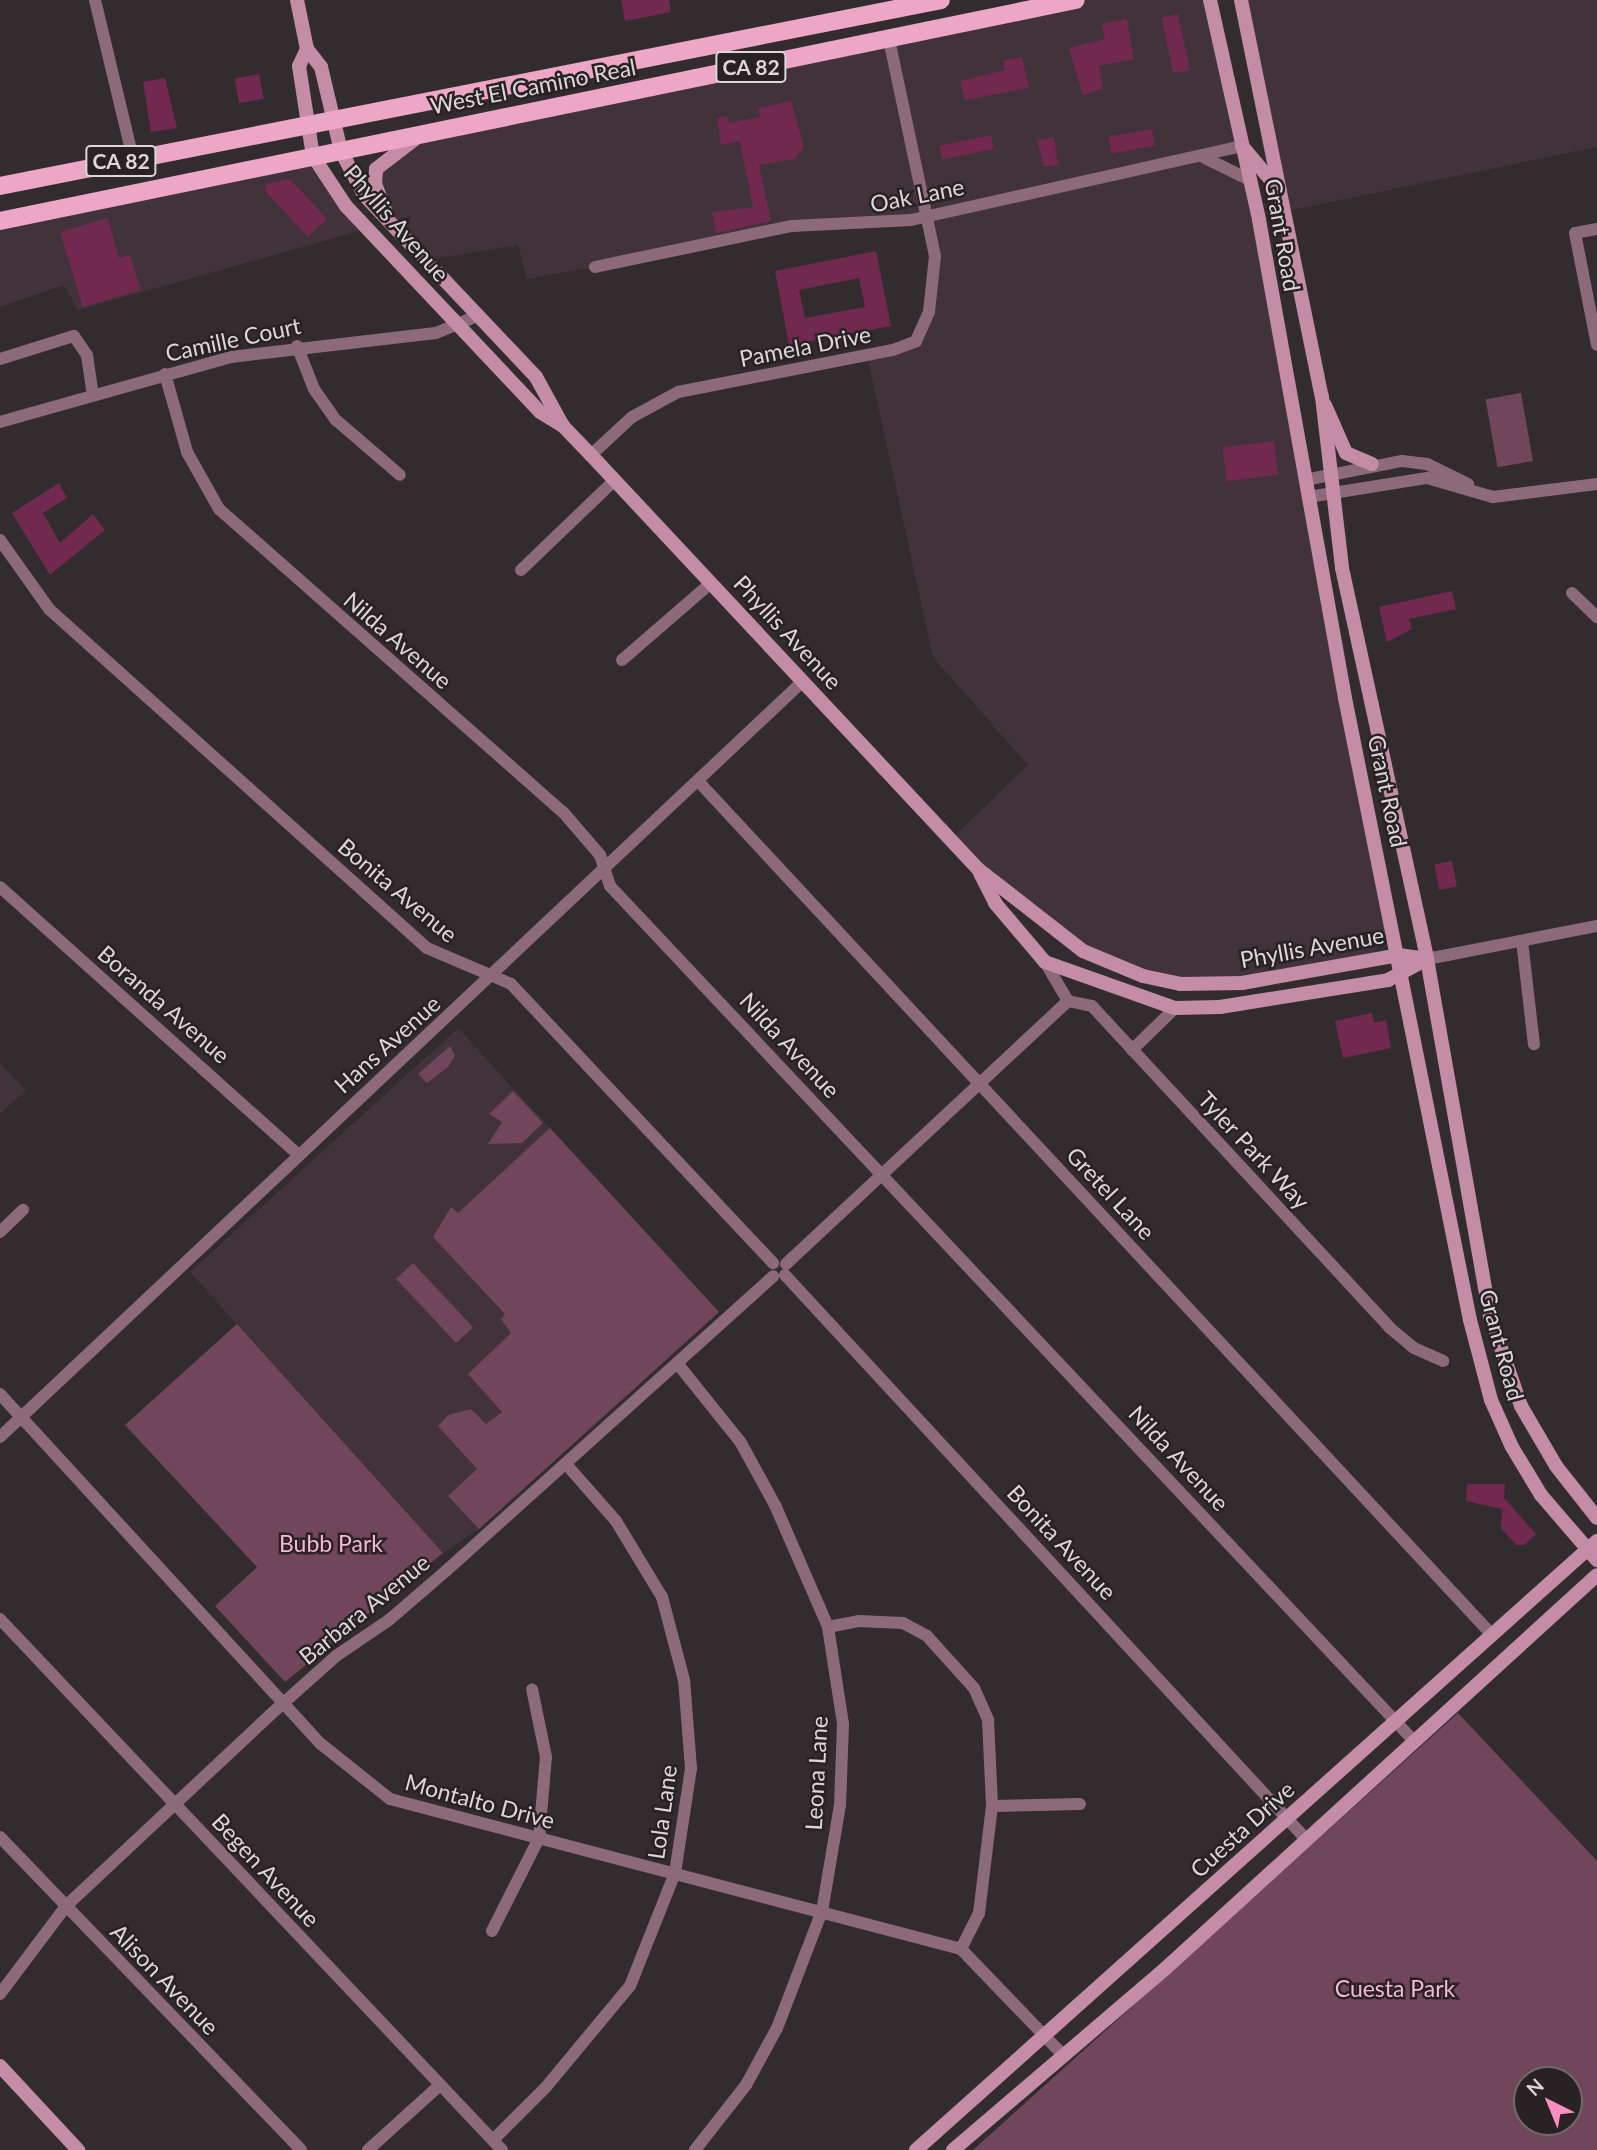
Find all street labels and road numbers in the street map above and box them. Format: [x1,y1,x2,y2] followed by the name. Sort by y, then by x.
[714,50,788,84] road number: CA 82
[428,53,638,119] street label: West El Camino Real
[84,144,158,178] road number: CA 82
[339,159,455,287] street label: Phyllis Avenue
[868,172,966,218] street label: Oak Lane
[1260,176,1306,294] street label: Grant Road
[163,311,303,367] street label: Camille Court
[737,320,873,372] street label: Pamela Drive
[728,569,848,695] street label: Phyllis Avenue
[338,585,458,695] street label: Nilda Avenue
[1363,732,1413,850] street label: Grant Road
[333,832,463,948] street label: Bonita Avenue
[1237,921,1387,973] street label: Phyllis Avenue
[92,939,236,1069] street label: Boranda Avenue
[734,986,846,1104] street label: Nilda Avenue
[328,989,446,1099] street label: Hans Avenue
[1192,1085,1316,1215] street label: Tyler Park Way
[1061,1141,1161,1245] street label: Gretel Lane
[1474,1286,1530,1404] street label: Grant Road
[1123,1399,1235,1517] street label: Nilda Avenue
[1002,1479,1122,1605] street label: Bonita Avenue
[293,1548,435,1670] street label: Barbara Avenue
[799,1715,833,1831] street label: Leona Lane
[642,1763,682,1861] street label: Lola Lane
[402,1768,558,1834] street label: Montalto Drive
[1184,1775,1300,1883] street label: Cuesta Drive
[206,1807,326,1933] street label: Begen Avenue
[105,1918,225,2040] street label: Alison Avenue

